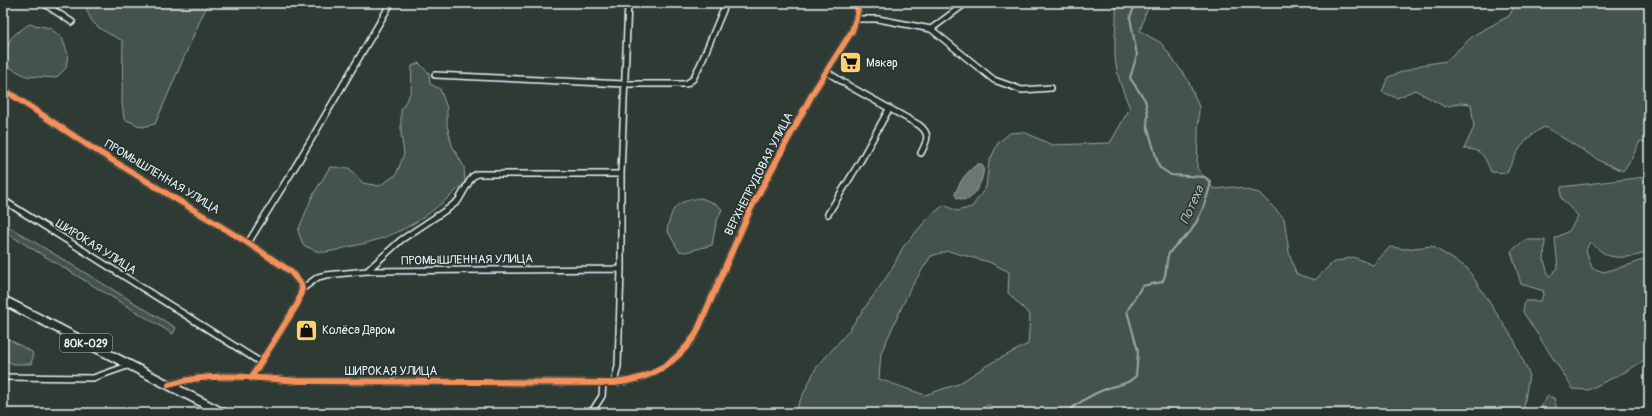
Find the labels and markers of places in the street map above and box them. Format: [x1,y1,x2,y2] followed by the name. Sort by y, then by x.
[837,50,863,76] supermarket icon: Макар
[866,56,898,71] place label: Макар
[293,317,319,343] shop icon: Колёса Даром
[322,323,395,338] place label: Колёса Даром

